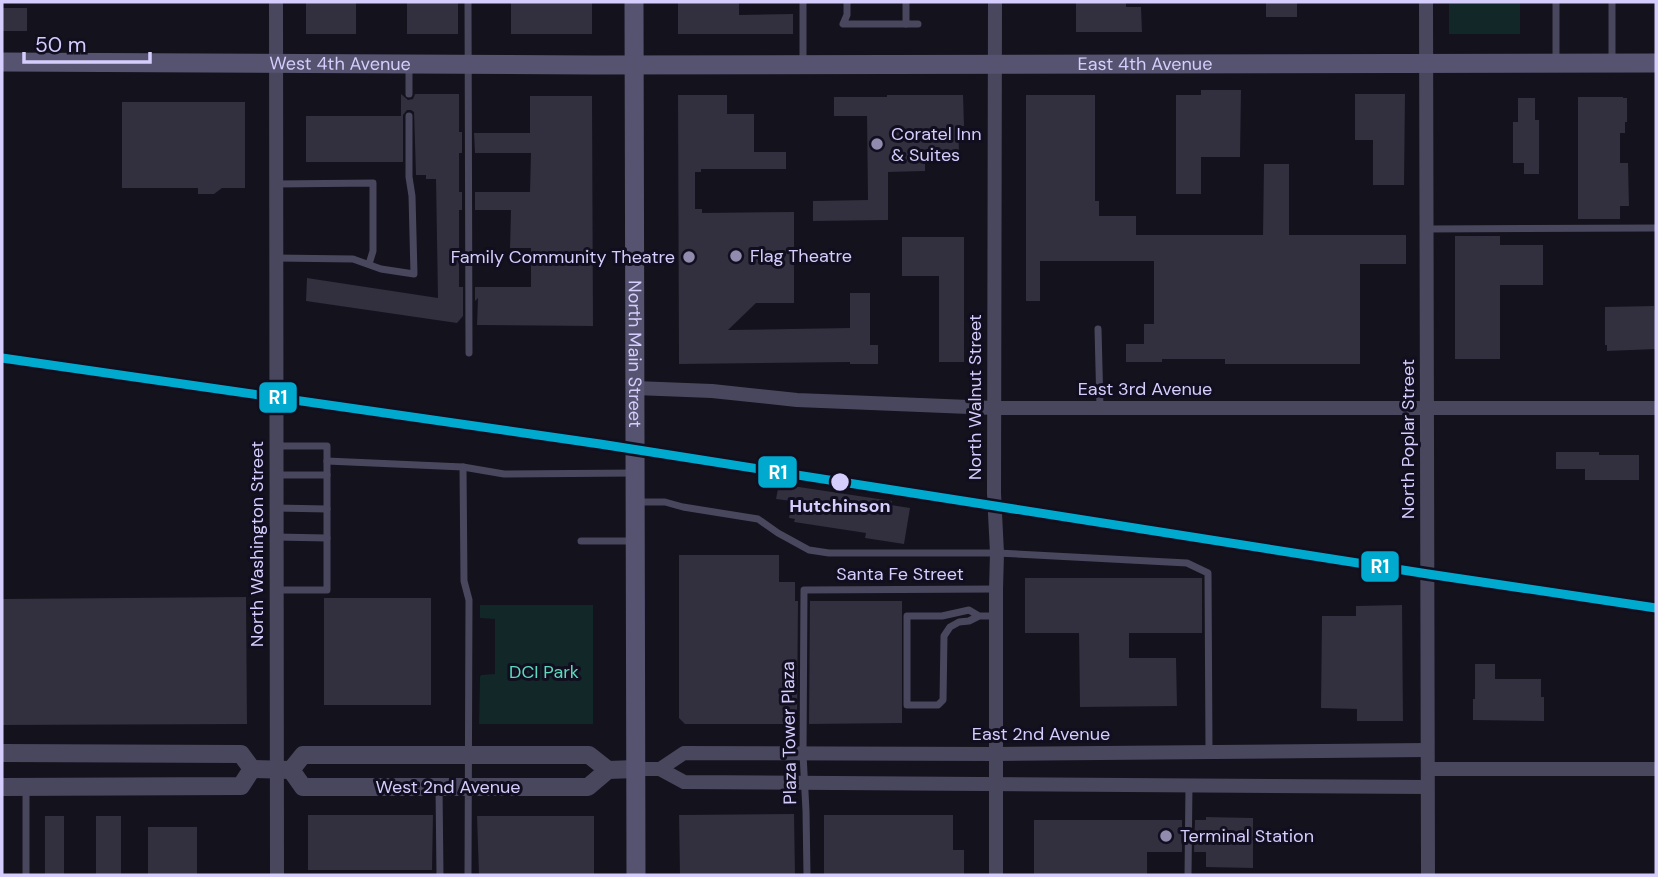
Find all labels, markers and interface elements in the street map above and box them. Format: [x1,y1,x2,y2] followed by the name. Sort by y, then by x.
[24,21,150,65] scale bar
[35,31,86,59] text: 50 m
[269,51,411,76] street label: West 4th Avenue
[1078,52,1212,76] street label: East 4th Avenue
[891,122,982,167] place label: Coratel Inn & Suites
[869,136,885,152] marker: Coratel Inn & Suites
[750,244,852,268] place label: Flag Theatre
[451,245,675,269] place label: Family Community Theatre
[728,248,744,264] marker: Flag Theatre
[681,249,697,265] marker: Family Community Theatre
[623,280,647,428] street label: North Main Street
[963,314,987,480] street label: North Walnut Street
[1396,359,1420,519] street label: North Poplar Street
[1078,377,1212,401] street label: East 3rd Avenue
[258,381,298,414] line badge: R1
[269,385,287,410] text: R1
[245,441,269,647] street label: North Washington Street
[757,455,798,489] line badge: R1
[769,460,787,485] text: R1
[829,471,851,493] marker: Hutchinson
[789,494,891,518] place label: Hutchinson
[1360,550,1400,583] line badge: R1
[1371,554,1389,579] text: R1
[836,562,964,586] street label: Santa Fe Street
[509,660,579,684] park label: DCI Park
[776,661,802,805] street label: Plaza Tower Plaza
[972,722,1110,746] street label: East 2nd Avenue
[375,775,521,799] street label: West 2nd Avenue
[1180,824,1314,848] place label: Terminal Station
[1158,828,1174,844] marker: Terminal Station

